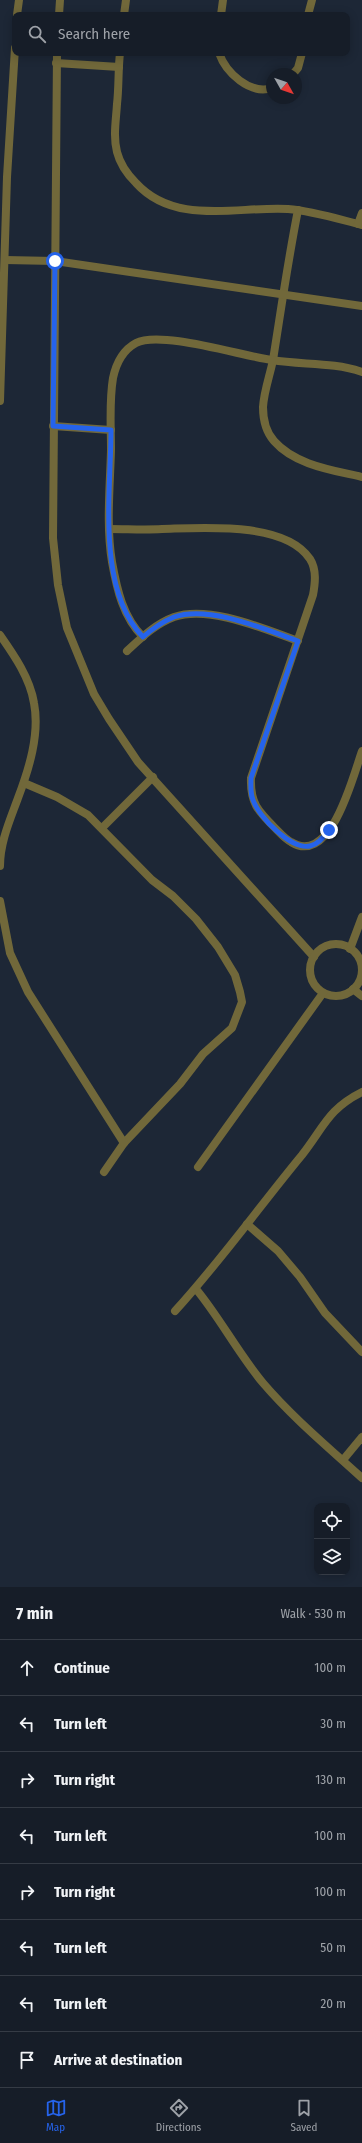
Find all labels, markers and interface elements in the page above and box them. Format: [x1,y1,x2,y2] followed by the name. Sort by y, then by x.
[12,12,350,56] search box
[26,23,48,45] icon: search
[58,25,130,43] text: Search here
[266,68,302,104] north arrow
[46,252,64,270] route start
[320,821,338,839] route end
[314,1503,350,1575] map controls
[314,1503,350,1539] button: locate
[314,1539,350,1575] button: layers
[16,1603,53,1624] text: 7 min
[280,1606,346,1621] text: Walk · 530 m
[16,1657,38,1679] icon: ahead
[54,1659,110,1677] text: Continue
[314,1660,346,1675] text: 100 m
[16,1713,38,1735] icon: left
[54,1715,107,1733] text: Turn left
[320,1716,346,1731] text: 30 m
[16,1769,38,1791] icon: right
[54,1771,115,1789] text: Turn right
[315,1772,346,1787] text: 130 m
[16,1825,38,1847] icon: left
[54,1827,107,1845] text: Turn left
[314,1828,346,1843] text: 100 m
[16,1881,38,1903] icon: right
[54,1883,115,1901] text: Turn right
[314,1884,346,1899] text: 100 m
[16,1937,38,1959] icon: left
[54,1939,107,1957] text: Turn left
[320,1940,346,1955] text: 50 m
[16,1993,38,2015] icon: left
[54,1995,107,2013] text: Turn left
[320,1996,346,2011] text: 20 m
[16,2049,38,2071] icon: arrive
[54,2051,182,2069] text: Arrive at destination
[45,2097,67,2134] tab: Map
[156,2097,201,2134] tab: Directions
[291,2097,317,2134] tab: Saved

